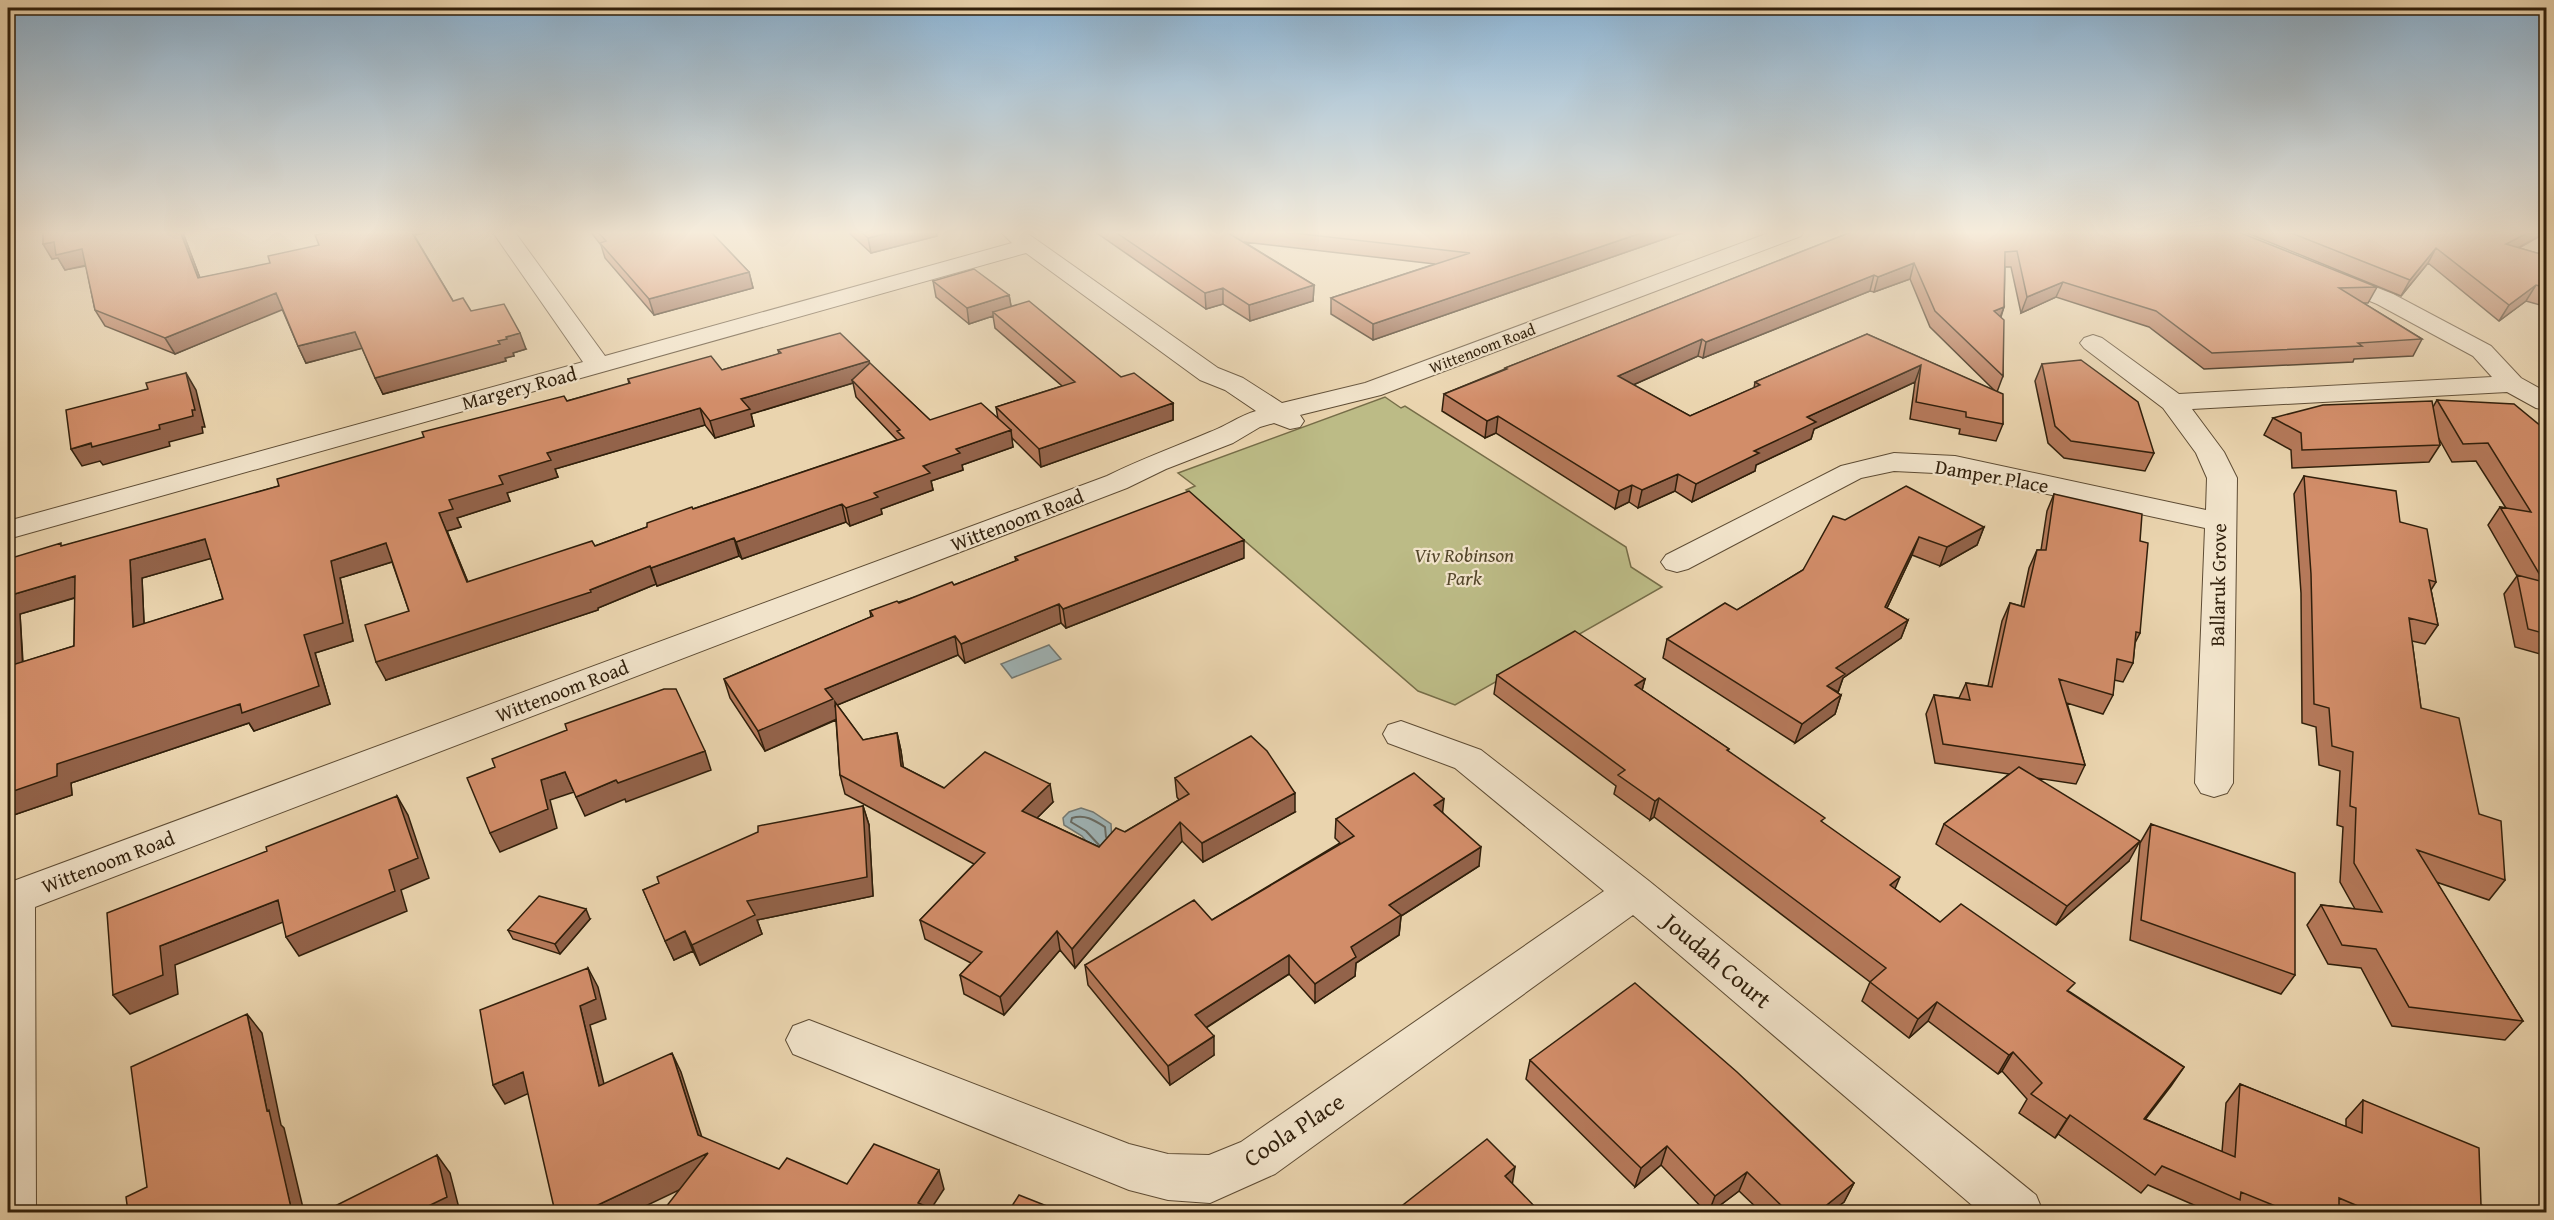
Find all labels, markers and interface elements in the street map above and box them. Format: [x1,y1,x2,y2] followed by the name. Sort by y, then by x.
[1425,317,1539,379] street label: Wittenoom Road
[458,358,580,417] street label: Margery Road
[1933,451,2051,500] street label: Damper Place
[946,481,1088,558] street label: Wittenoom Road
[2202,523,2233,647] street label: Ballaruk Grove
[1414,540,1514,592] park label: Viv Robinson Park
[491,652,633,729] street label: Wittenoom Road
[37,823,179,900] street label: Wittenoom Road
[1653,903,1780,1017] street label: Joudah Court
[1236,1084,1351,1175] street label: Coola Place

